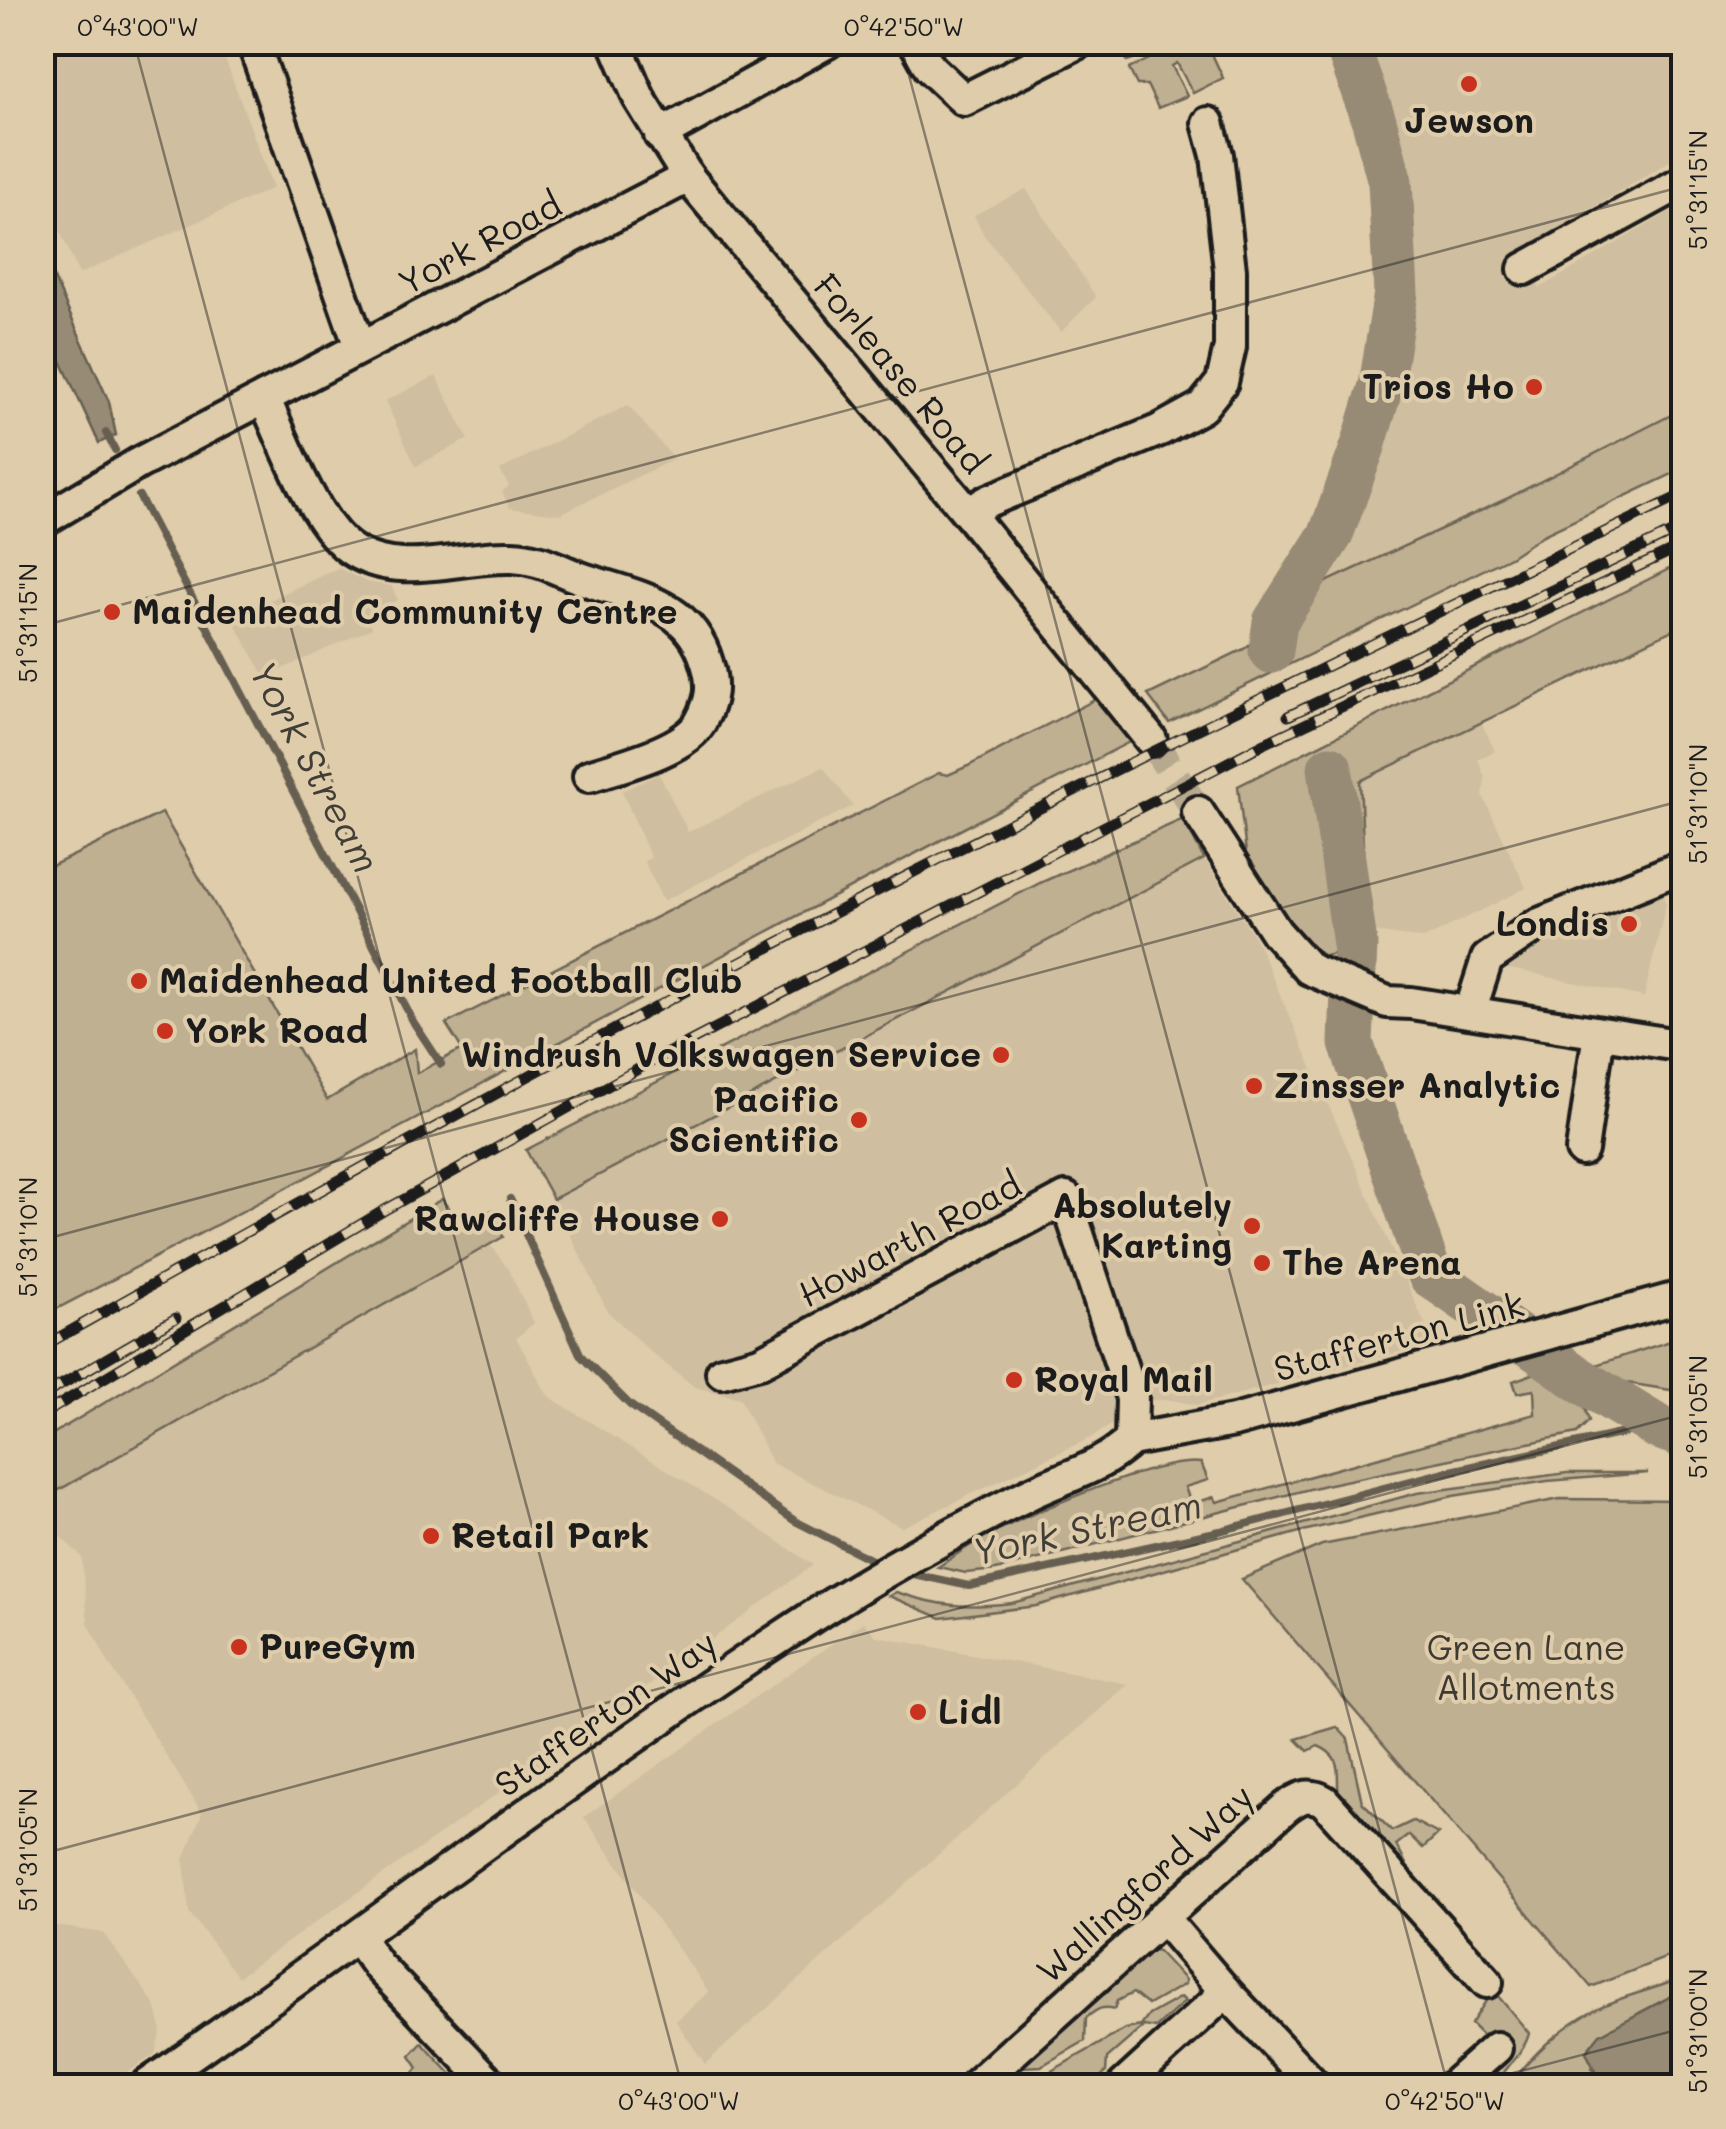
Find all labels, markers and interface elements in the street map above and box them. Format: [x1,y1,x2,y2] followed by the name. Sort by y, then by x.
[77,10,199,42] text: 0°43'00"W
[844,10,964,42] text: 0°42'50"W
[1458,73,1480,95] marker: Jewson
[1404,96,1534,142] place label: Jewson
[1681,130,1713,250] text: 51°31'15"N
[390,180,569,304] street label: York Road
[804,263,999,482] street label: Forlease Road
[1362,362,1514,408] place label: Trios Ho
[1523,376,1545,398] marker: Trios Ho
[11,563,43,683] text: 51°31'15"N
[132,587,678,633] place label: Maidenhead Community Centre
[101,601,123,623] marker: Maidenhead Community Centre
[239,651,393,881] water label: York Stream
[1681,744,1713,864] text: 51°31'10"N
[1496,899,1609,945] place label: Londis
[1618,913,1640,935] marker: Londis
[159,956,742,1002] place label: Maidenhead United Football Club
[128,970,150,992] marker: Maidenhead United Football Club
[185,1006,368,1052] place label: York Road
[154,1020,176,1042] marker: York Road
[461,1030,981,1076] place label: Windrush Volkswagen Service
[990,1044,1012,1066] marker: Windrush Volkswagen Service
[1274,1061,1560,1107] place label: Zinsser Analytic
[668,1075,839,1161] place label: Pacific Scientific
[1243,1075,1265,1097] marker: Zinsser Analytic
[848,1109,870,1131] marker: Pacific Scientific
[790,1160,1028,1316] street label: Howarth Road
[11,1177,43,1297] text: 51°31'10"N
[1052,1181,1232,1267] place label: Absolutely Karting
[414,1194,700,1240] place label: Rawcliffe House
[709,1208,731,1230] marker: Rawcliffe House
[1241,1215,1263,1237] marker: Absolutely Karting
[1282,1238,1462,1284] place label: The Arena
[1251,1252,1273,1274] marker: The Arena
[1268,1280,1529,1391] street label: Stafferton Link
[1034,1355,1213,1401] place label: Royal Mail
[1681,1355,1713,1479] text: 51°31'05"N
[1003,1369,1025,1391] marker: Royal Mail
[967,1478,1206,1576] water label: York Stream
[451,1511,650,1557] place label: Retail Park
[420,1525,442,1547] marker: Retail Park
[485,1619,725,1806] street label: Stafferton Way
[259,1622,416,1668] place label: PureGym
[1427,1623,1625,1709] park label: Green Lane Allotments
[228,1636,250,1658] marker: PureGym
[938,1687,1002,1733] place label: Lidl
[907,1701,929,1723] marker: Lidl
[1025,1773,1262,1992] street label: Wallingford Way
[11,1788,43,1912] text: 51°31'05"N
[1681,1969,1713,2093] text: 51°31'00"N
[618,2084,740,2116] text: 0°43'00"W
[1385,2084,1505,2116] text: 0°42'50"W

